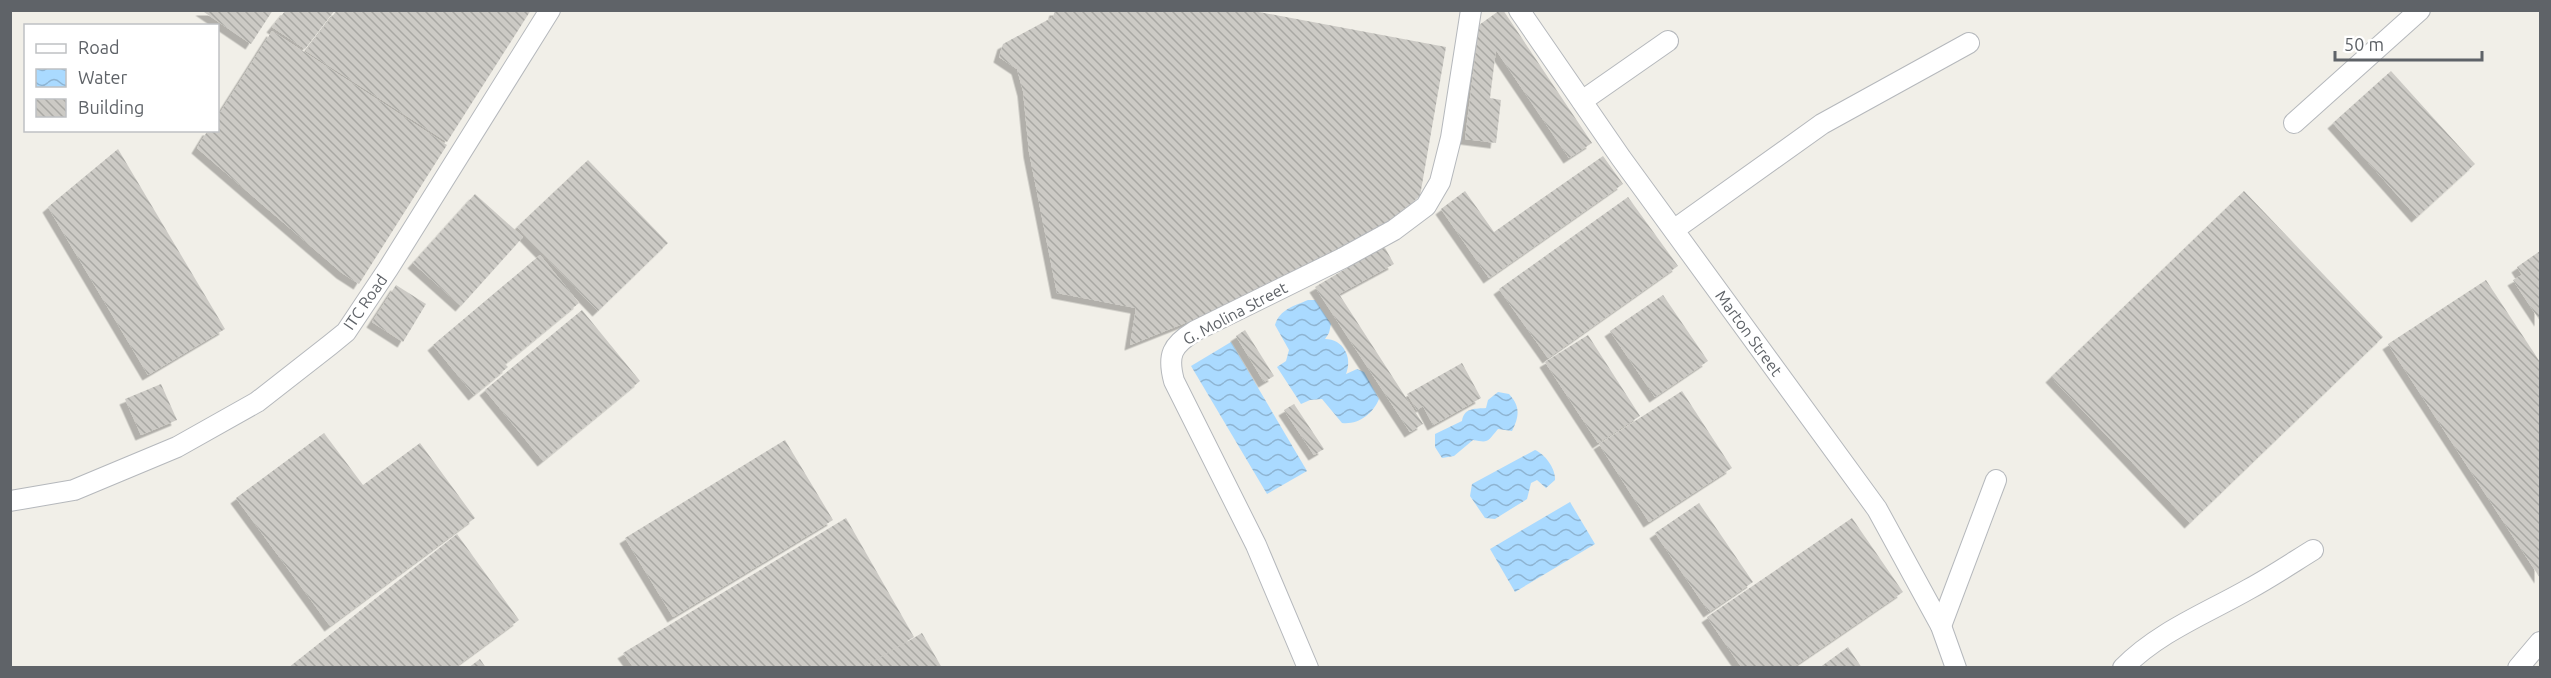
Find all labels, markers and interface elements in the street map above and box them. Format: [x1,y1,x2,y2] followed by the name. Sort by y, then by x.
[24,24,219,132] legend
[2335,24,2482,62] scale bar
[2344,34,2384,54] text: 50 m
[78,37,120,57] text: Road
[78,67,128,87] text: Water
[78,97,144,117] text: Building
[340,271,390,333] street label: ITC Road
[1180,278,1291,348] street label: G. Molina Street
[1712,287,1786,380] street label: Marton Street

